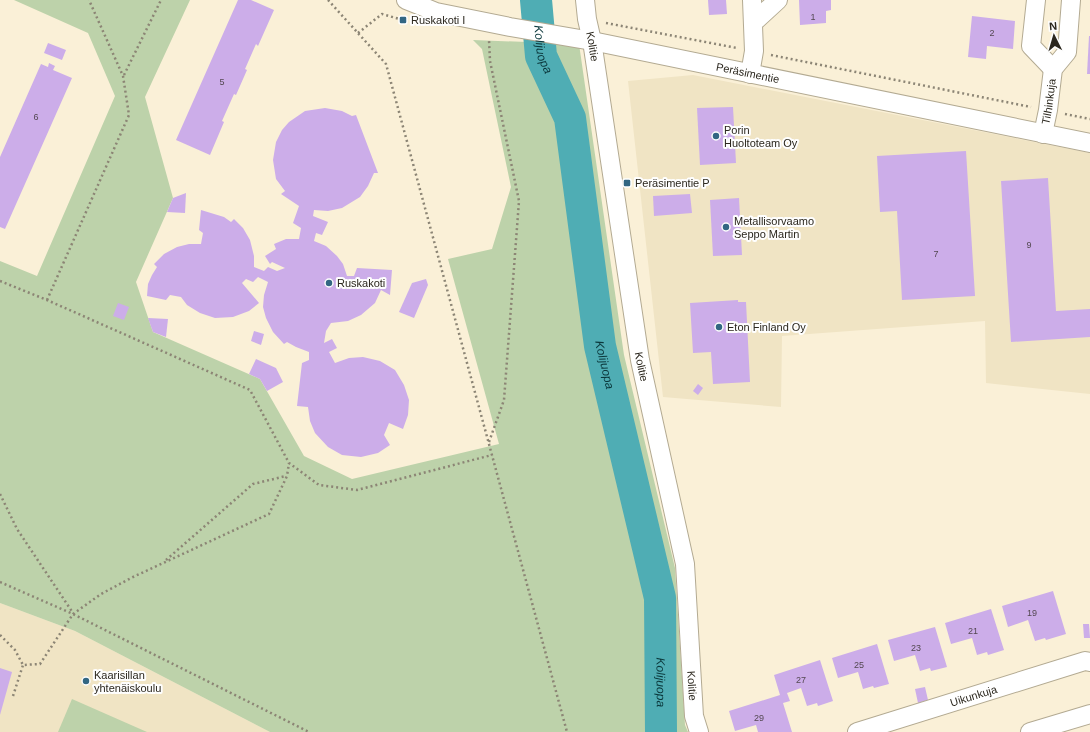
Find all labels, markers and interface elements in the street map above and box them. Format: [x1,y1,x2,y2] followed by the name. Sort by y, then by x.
[810,12,816,22] house number: 1
[411,14,465,26] place label: Ruskakoti I
[398,15,408,25] marker: Ruskakoti I
[1034,16,1074,56] north arrow
[1049,20,1058,32] text: N
[531,25,555,76] water label: Kolijuopa
[989,28,995,38] house number: 2
[584,30,601,62] street label: Kolitie
[715,61,780,85] street label: Peräsimentie
[219,77,225,87] house number: 5
[1039,77,1058,125] street label: Tilhinkuja
[33,112,39,122] house number: 6
[724,124,798,149] place label: Porin Huoltoteam Oy
[711,131,721,141] marker: Porin Huoltoteam Oy
[635,177,710,189] place label: Peräsimentie P
[622,178,632,188] marker: Peräsimentie P
[734,215,814,240] place label: Metallisorvaamo Seppo Martin
[721,222,731,232] marker: Metallisorvaamo Seppo Martin
[1026,240,1032,250] house number: 9
[933,249,939,259] house number: 7
[337,277,385,289] place label: Ruskakoti
[324,278,334,288] marker: Ruskakoti
[727,321,806,333] place label: Eton Finland Oy
[714,322,724,332] marker: Eton Finland Oy
[592,340,617,391] water label: Kolijuopa
[633,351,651,383] street label: Kolitie
[1027,608,1037,618] house number: 19
[968,626,978,636] house number: 21
[911,643,921,653] house number: 23
[653,658,668,707] water label: Kolijuopa
[854,660,864,670] house number: 25
[94,669,161,694] place label: Kaarisillan yhtenäiskoulu
[685,670,699,701] street label: Kolitie
[796,675,806,685] house number: 27
[81,676,91,686] marker: Kaarisillan yhtenäiskoulu
[949,683,999,709] street label: Uikunkuja
[754,713,764,723] house number: 29

